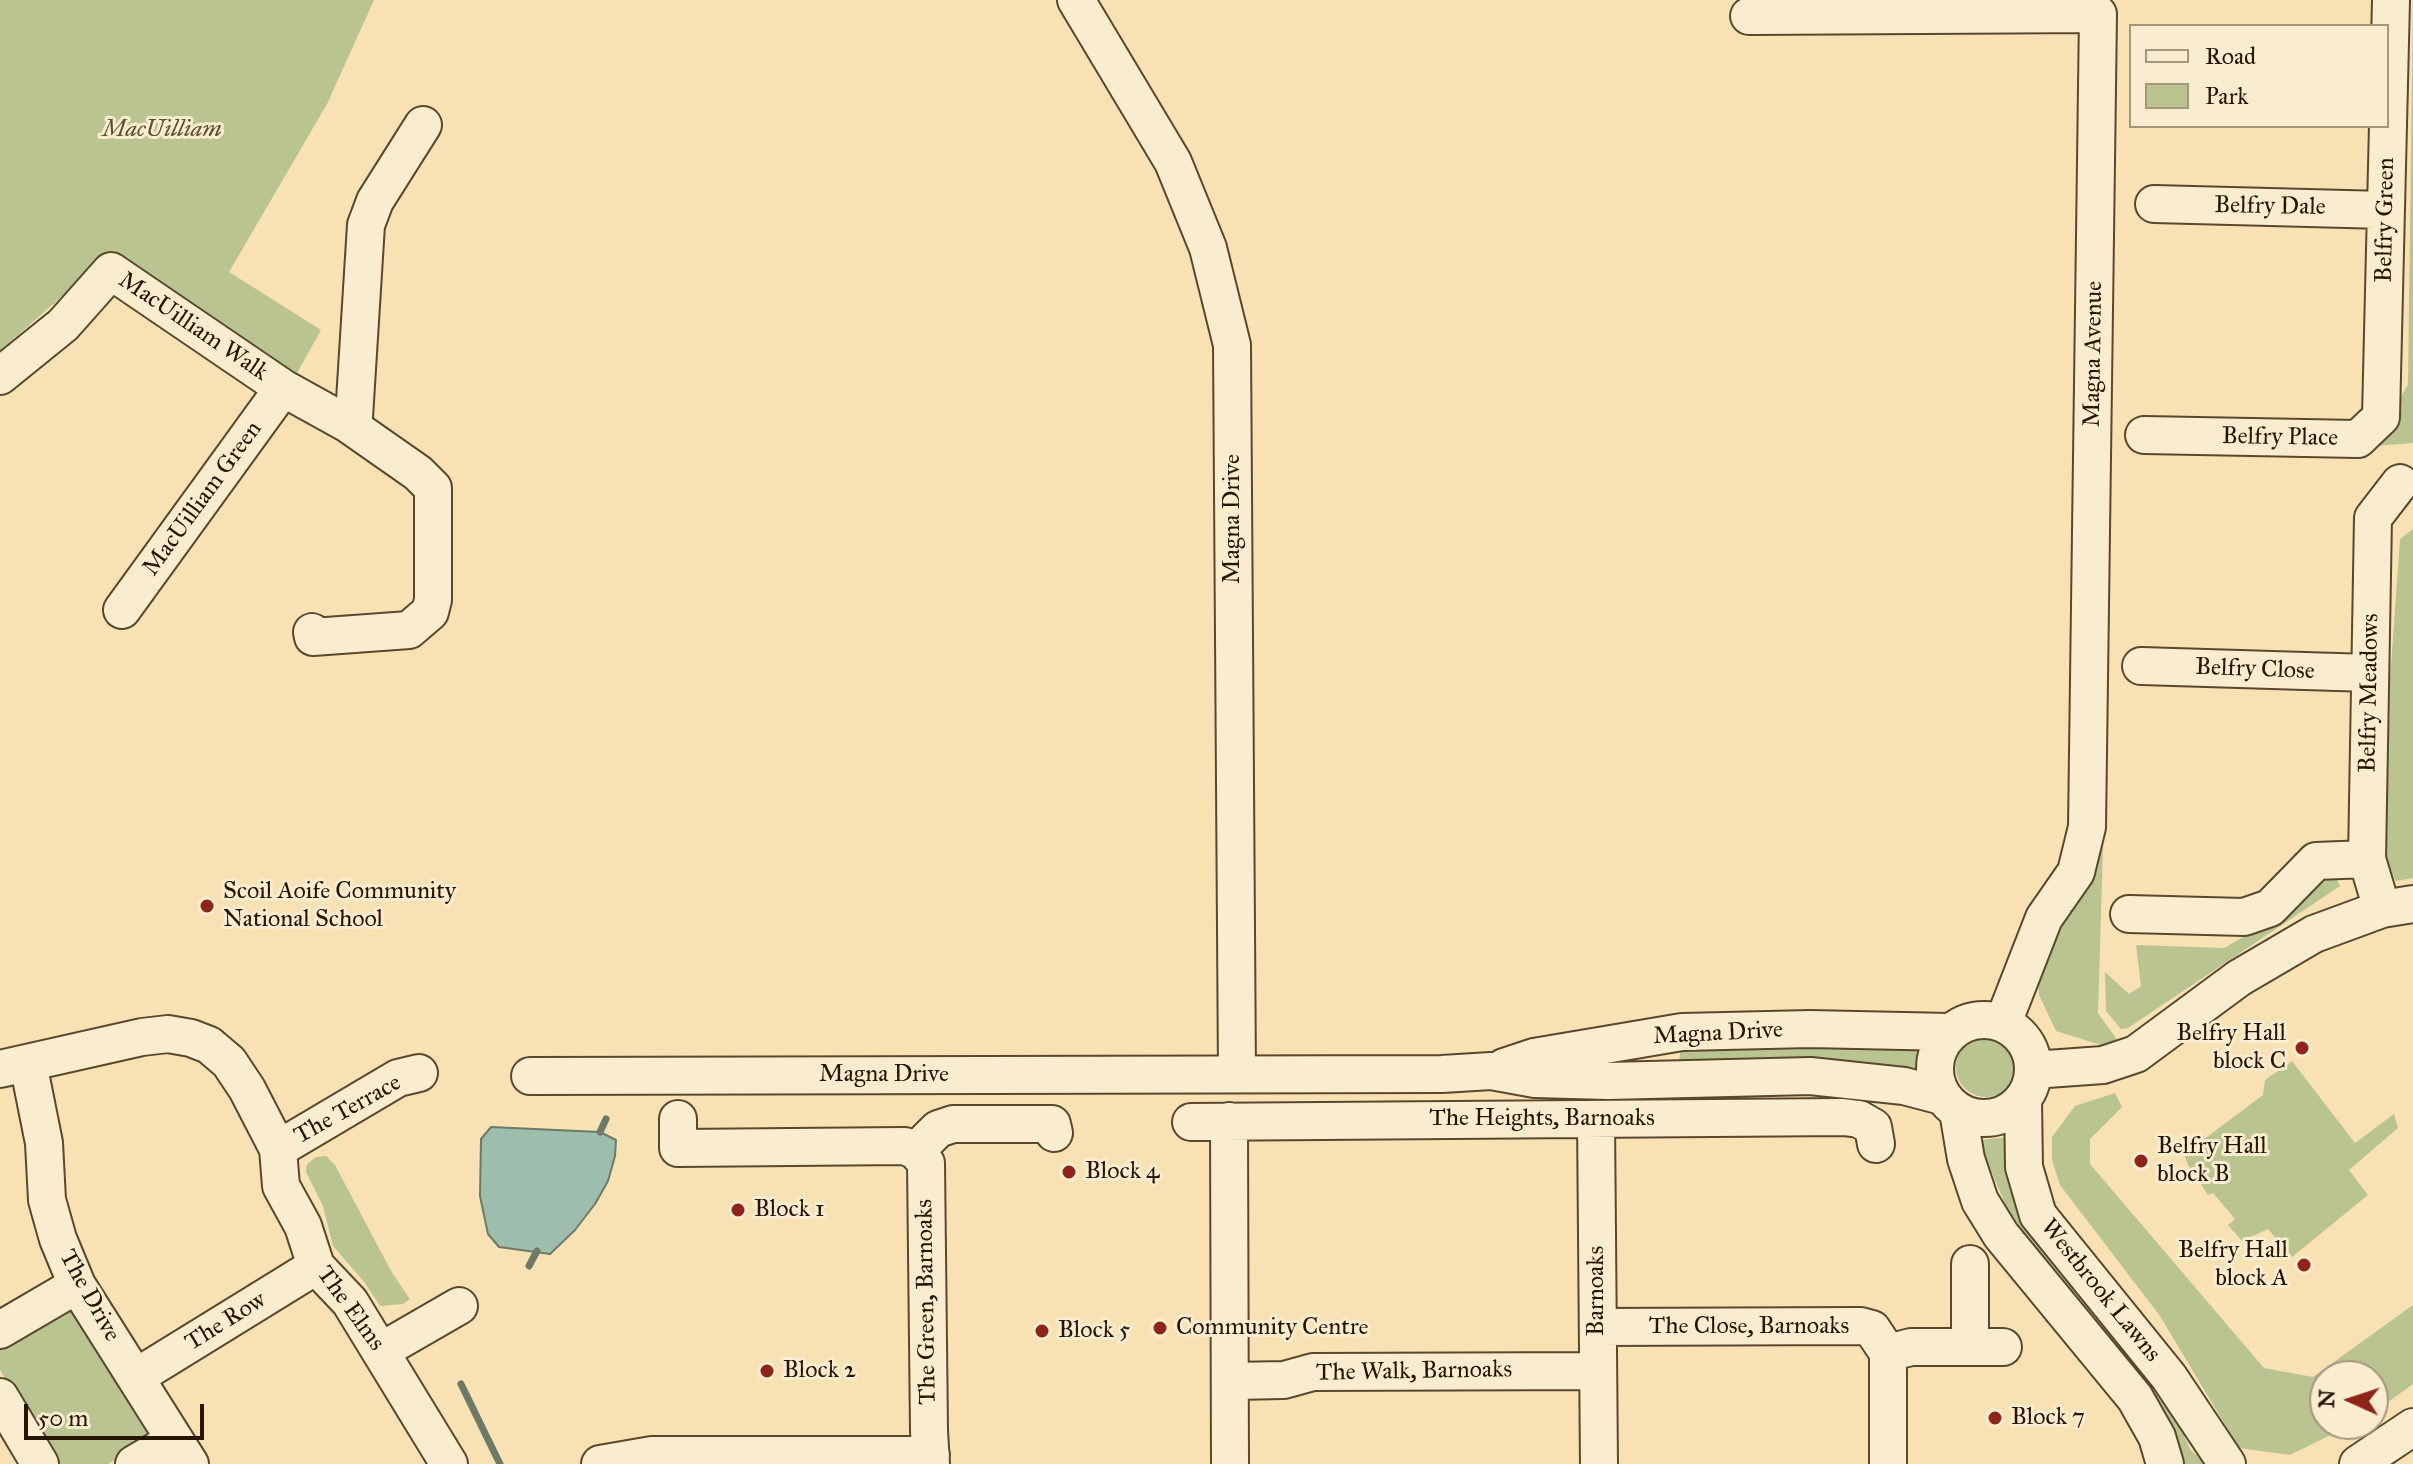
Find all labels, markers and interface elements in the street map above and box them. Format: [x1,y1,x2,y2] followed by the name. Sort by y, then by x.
[2129,24,2389,128] legend
[2205,41,2256,71] text: Road
[2205,81,2248,111] text: Park
[102,116,222,144] park label: MacUilliam
[2371,157,2401,283] street label: Belfry Green
[2214,192,2326,222] street label: Belfry Dale
[113,266,273,388] street label: MacUilliam Walk
[2078,281,2110,427] street label: Magna Avenue
[137,416,269,582] street label: MacUilliam Green
[2222,423,2338,453] street label: Belfry Place
[1219,454,1247,584] street label: Magna Drive
[2354,613,2386,773] street label: Belfry Meadows
[2195,654,2315,686] street label: Belfry Close
[223,878,456,934] place label: Scoil Aoife Community National School
[198,897,216,915] marker: Scoil Aoife Community National School
[1652,1016,1784,1052] street label: Magna Drive
[2176,1020,2286,1076] place label: Belfry Hall block C
[2293,1039,2311,1057] marker: Belfry Hall block C
[819,1061,949,1089] street label: Magna Drive
[290,1069,406,1151] street label: The Terrace
[1429,1105,1655,1133] street label: The Heights, Barnoaks
[2157,1133,2267,1189] place label: Belfry Hall block B
[2132,1152,2150,1170] marker: Belfry Hall block B
[1085,1158,1159,1186] place label: Block 4
[1060,1163,1078,1181] marker: Block 4
[754,1196,824,1224] place label: Block 1
[911,1199,943,1405] street label: The Green, Barnoaks
[729,1201,747,1219] marker: Block 1
[2034,1214,2166,1368] street label: Westbrook Lawns
[2178,1237,2288,1293] place label: Belfry Hall block A
[52,1245,126,1347] street label: The Drive
[1583,1246,1611,1336] street label: Barnoaks
[2295,1256,2313,1274] marker: Belfry Hall block A
[310,1261,390,1357] street label: The Elms
[180,1286,272,1358] street label: The Row
[1649,1313,1849,1341] street label: The Close, Barnoaks
[1176,1314,1368,1342] place label: Community Centre
[1058,1317,1130,1345] place label: Block 5
[1151,1319,1169,1337] marker: Community Centre
[1033,1322,1051,1340] marker: Block 5
[1316,1356,1512,1388] street label: The Walk, Barnoaks
[783,1357,856,1385] place label: Block 2
[2309,1360,2389,1440] north arrow
[758,1362,776,1380] marker: Block 2
[28,1388,208,1438] scale bar
[2313,1389,2341,1409] text: N
[38,1403,88,1433] text: 50 m
[2011,1404,2085,1432] place label: Block 7
[1986,1409,2004,1427] marker: Block 7

